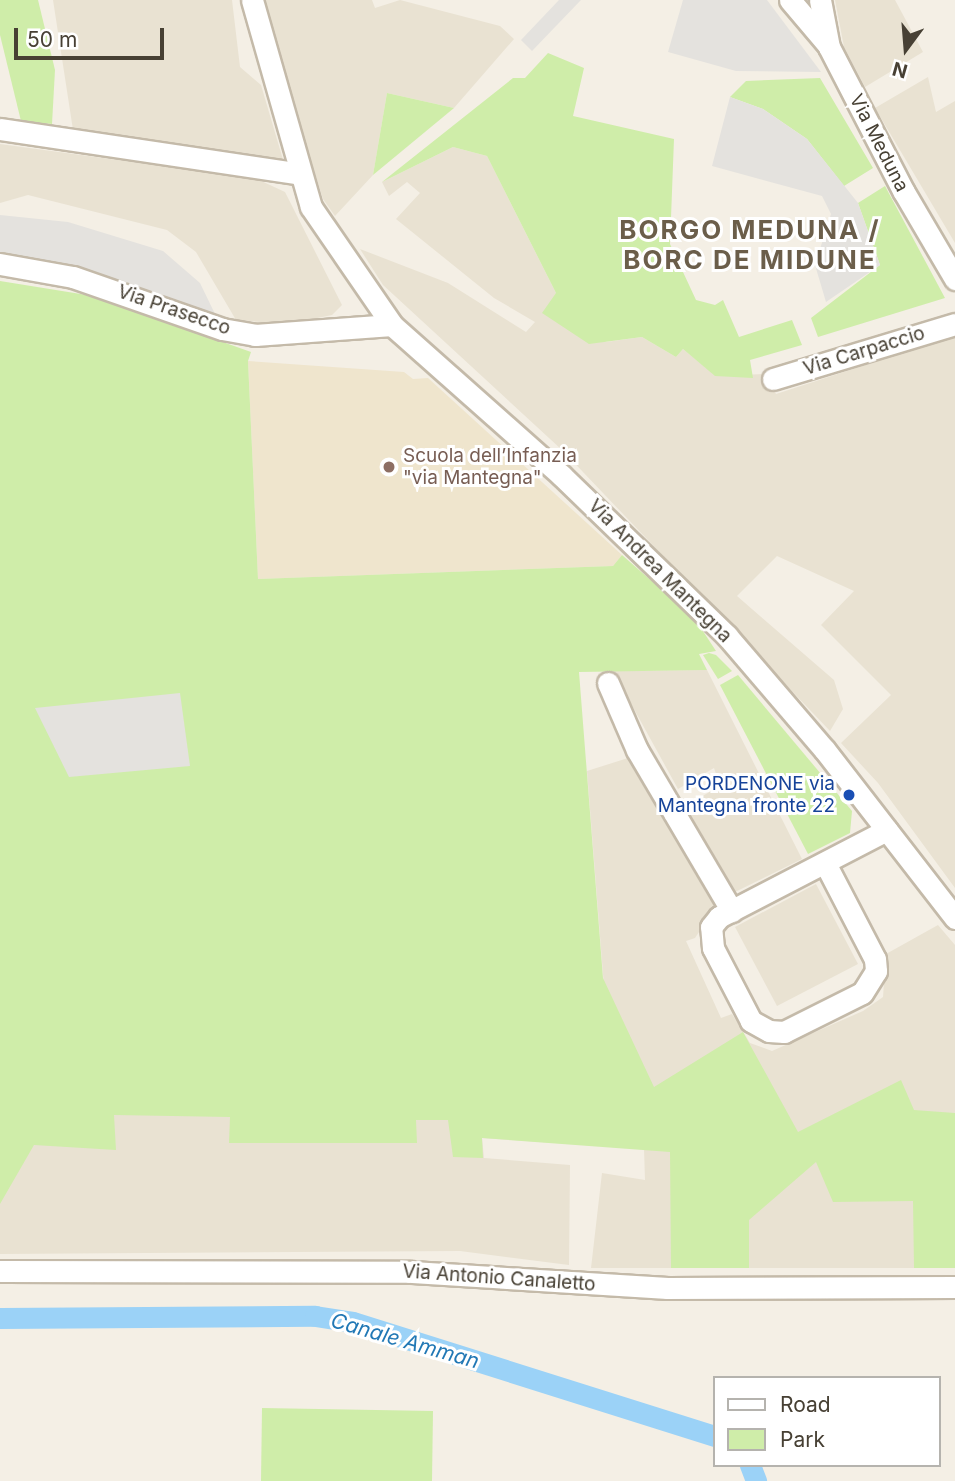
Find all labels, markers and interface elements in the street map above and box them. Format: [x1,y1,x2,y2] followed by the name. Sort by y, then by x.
[18,14,168,58] scale bar
[871,14,941,84] north arrow
[27,27,77,52] text: 50 m
[890,57,910,83] text: N
[845,90,913,196] street label: Via Meduna
[621,214,879,276] district label: BORGO MEDUNA / BORC DE MIDUNE
[115,280,233,340] street label: Via Prasecco
[800,322,928,380] street label: Via Carpaccio
[403,445,577,489] place label: Scuola dell’Infanzia "via Mantegna"
[381,459,397,475] marker: Scuola dell’Infanzia "via Mantegna"
[584,495,736,647] street label: Via Andrea Mantegna
[658,773,835,817] place label: PORDENONE via Mantegna fronte 22
[841,787,857,803] marker: PORDENONE via Mantegna fronte 22
[402,1260,596,1296] street label: Via Antonio Canaletto
[328,1308,482,1374] water label: Canale Amman
[713,1376,941,1467] legend
[780,1392,831,1417] text: Road
[780,1427,825,1452] text: Park

